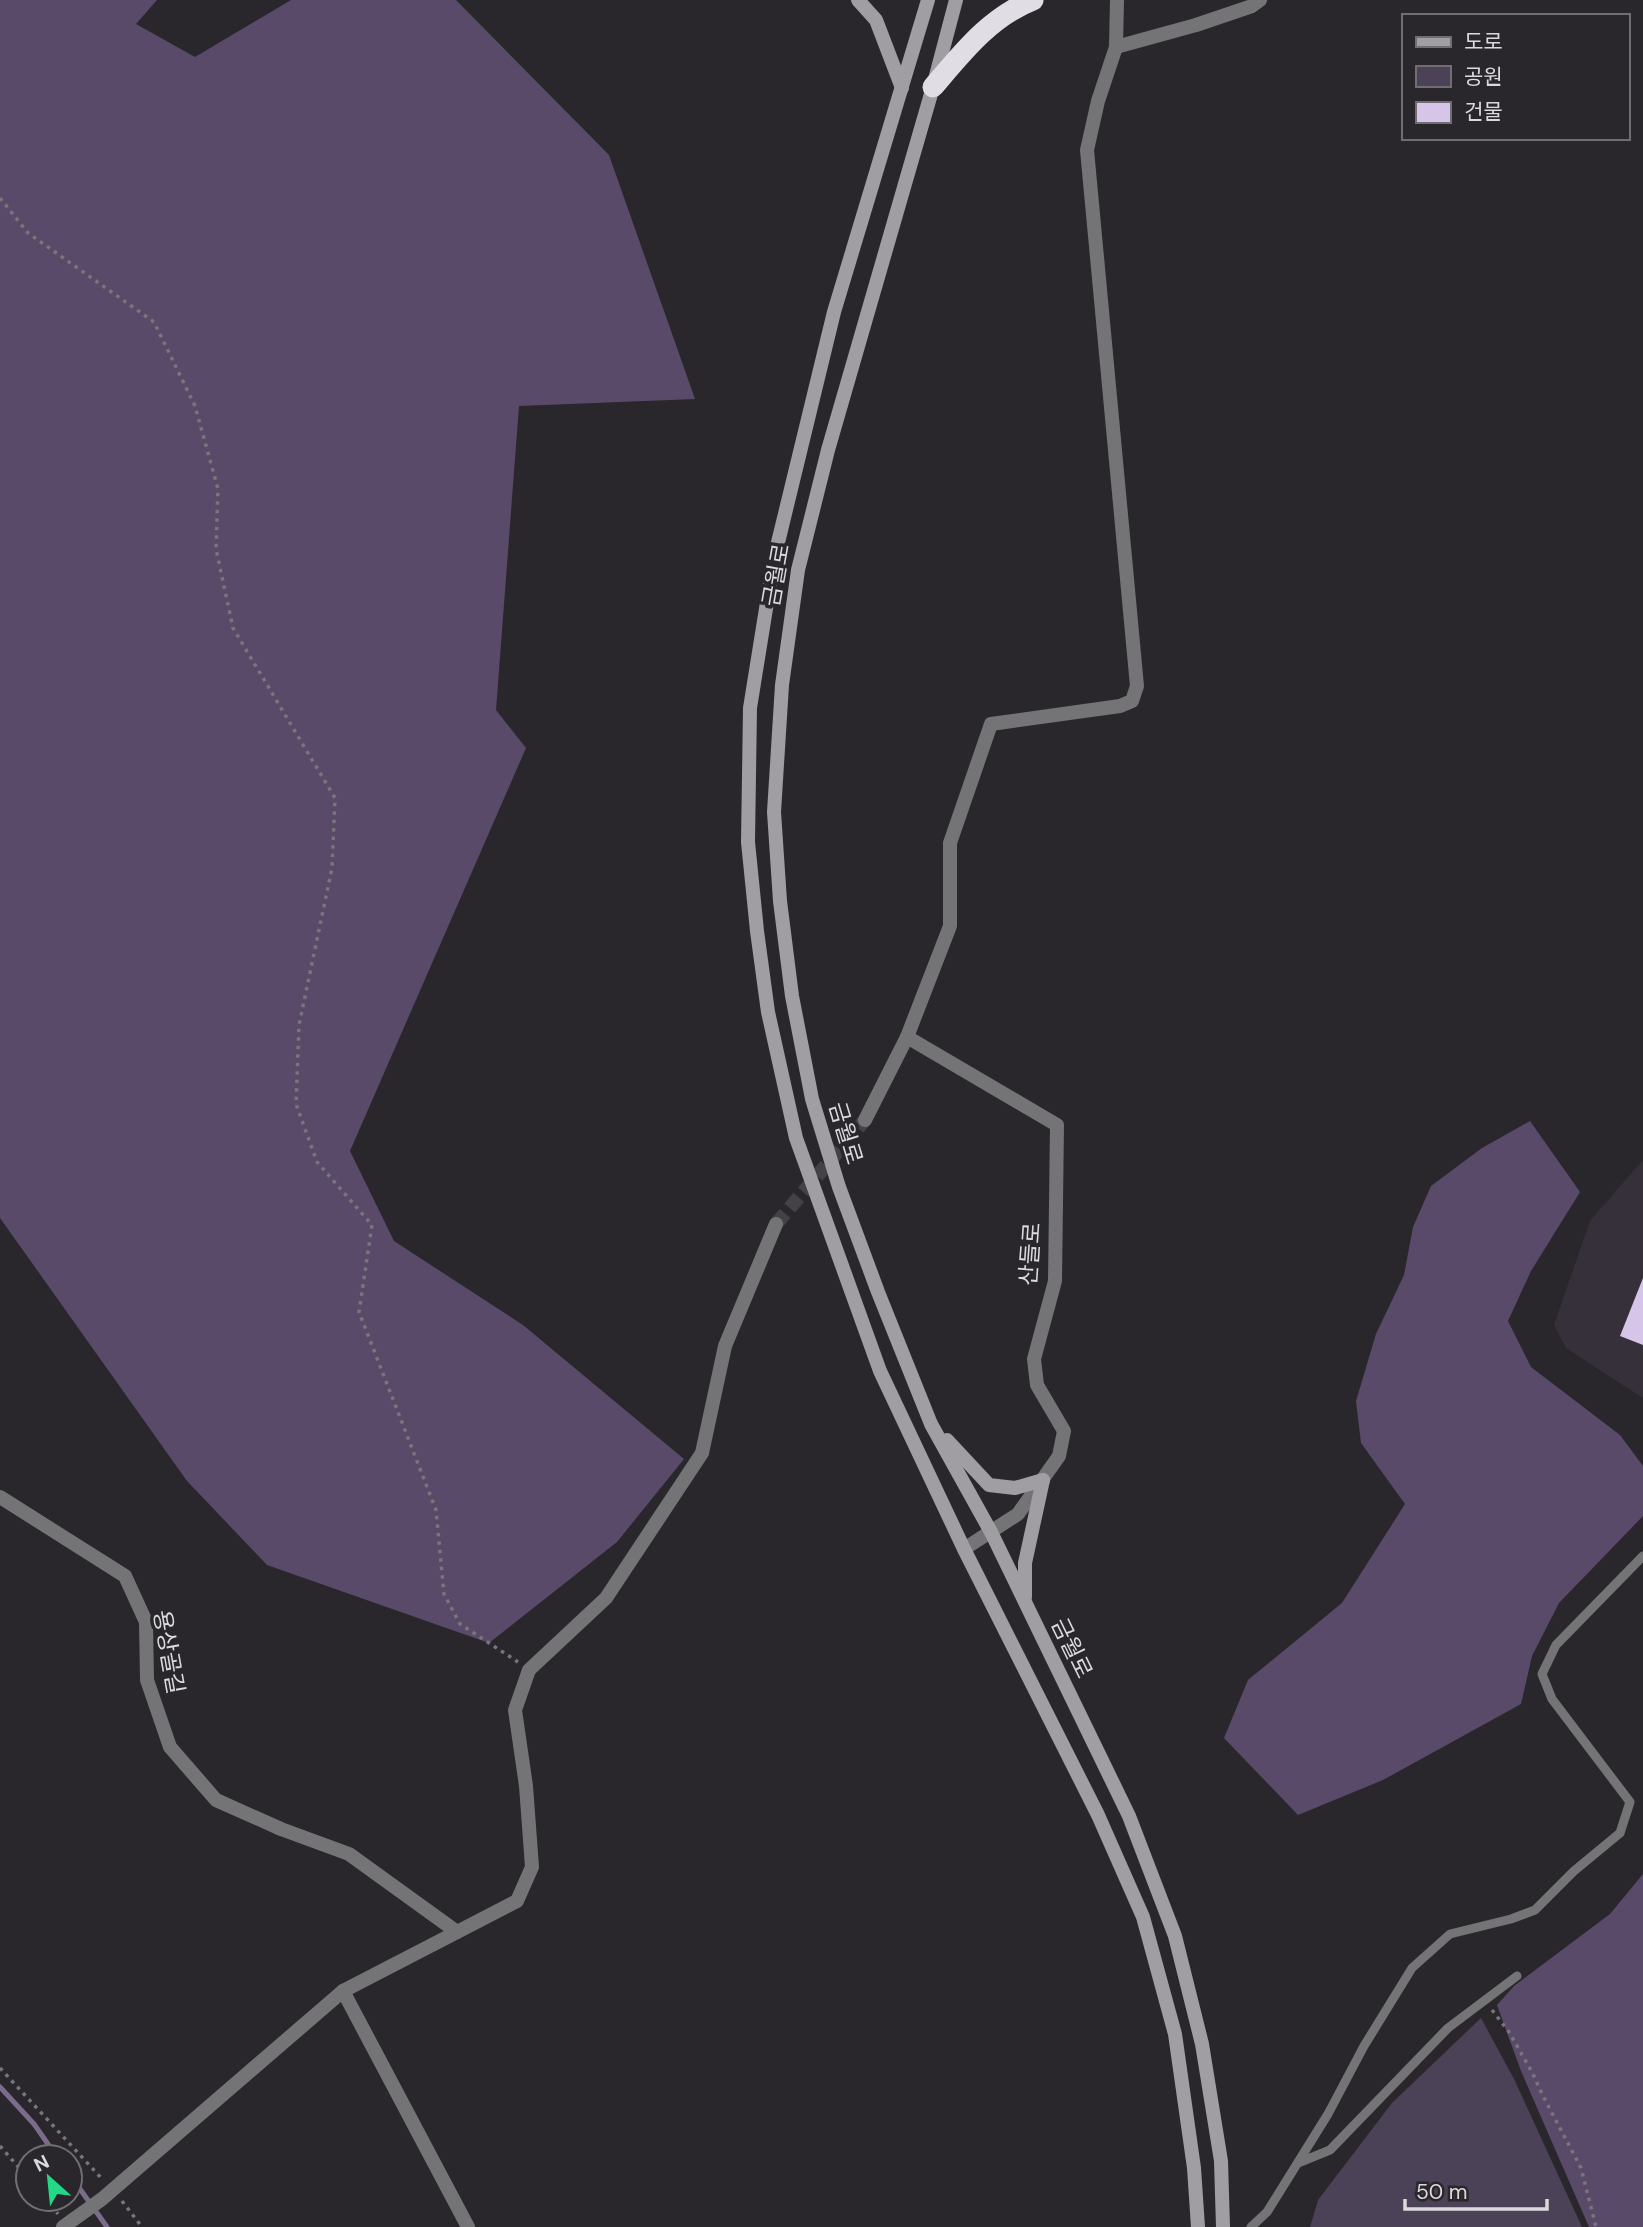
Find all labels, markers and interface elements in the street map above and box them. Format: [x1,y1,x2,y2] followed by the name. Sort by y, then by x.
[1402,14,1629,140] legend
[1464,28,1503,56] text: 도로
[1464,63,1503,91] text: 공원
[1464,98,1503,126] text: 건물
[756,541,796,609] street label: 금월로
[822,1098,870,1168] street label: 금월로
[1013,1221,1047,1287] street label: 산들로
[147,1608,191,1696] street label: 용상골길
[1045,1613,1099,1683] street label: 금월로
[14,2143,84,2213] north arrow
[30,2149,53,2178] text: N
[1405,2168,1547,2212] scale bar
[1416,2178,1467,2206] text: 50 m

